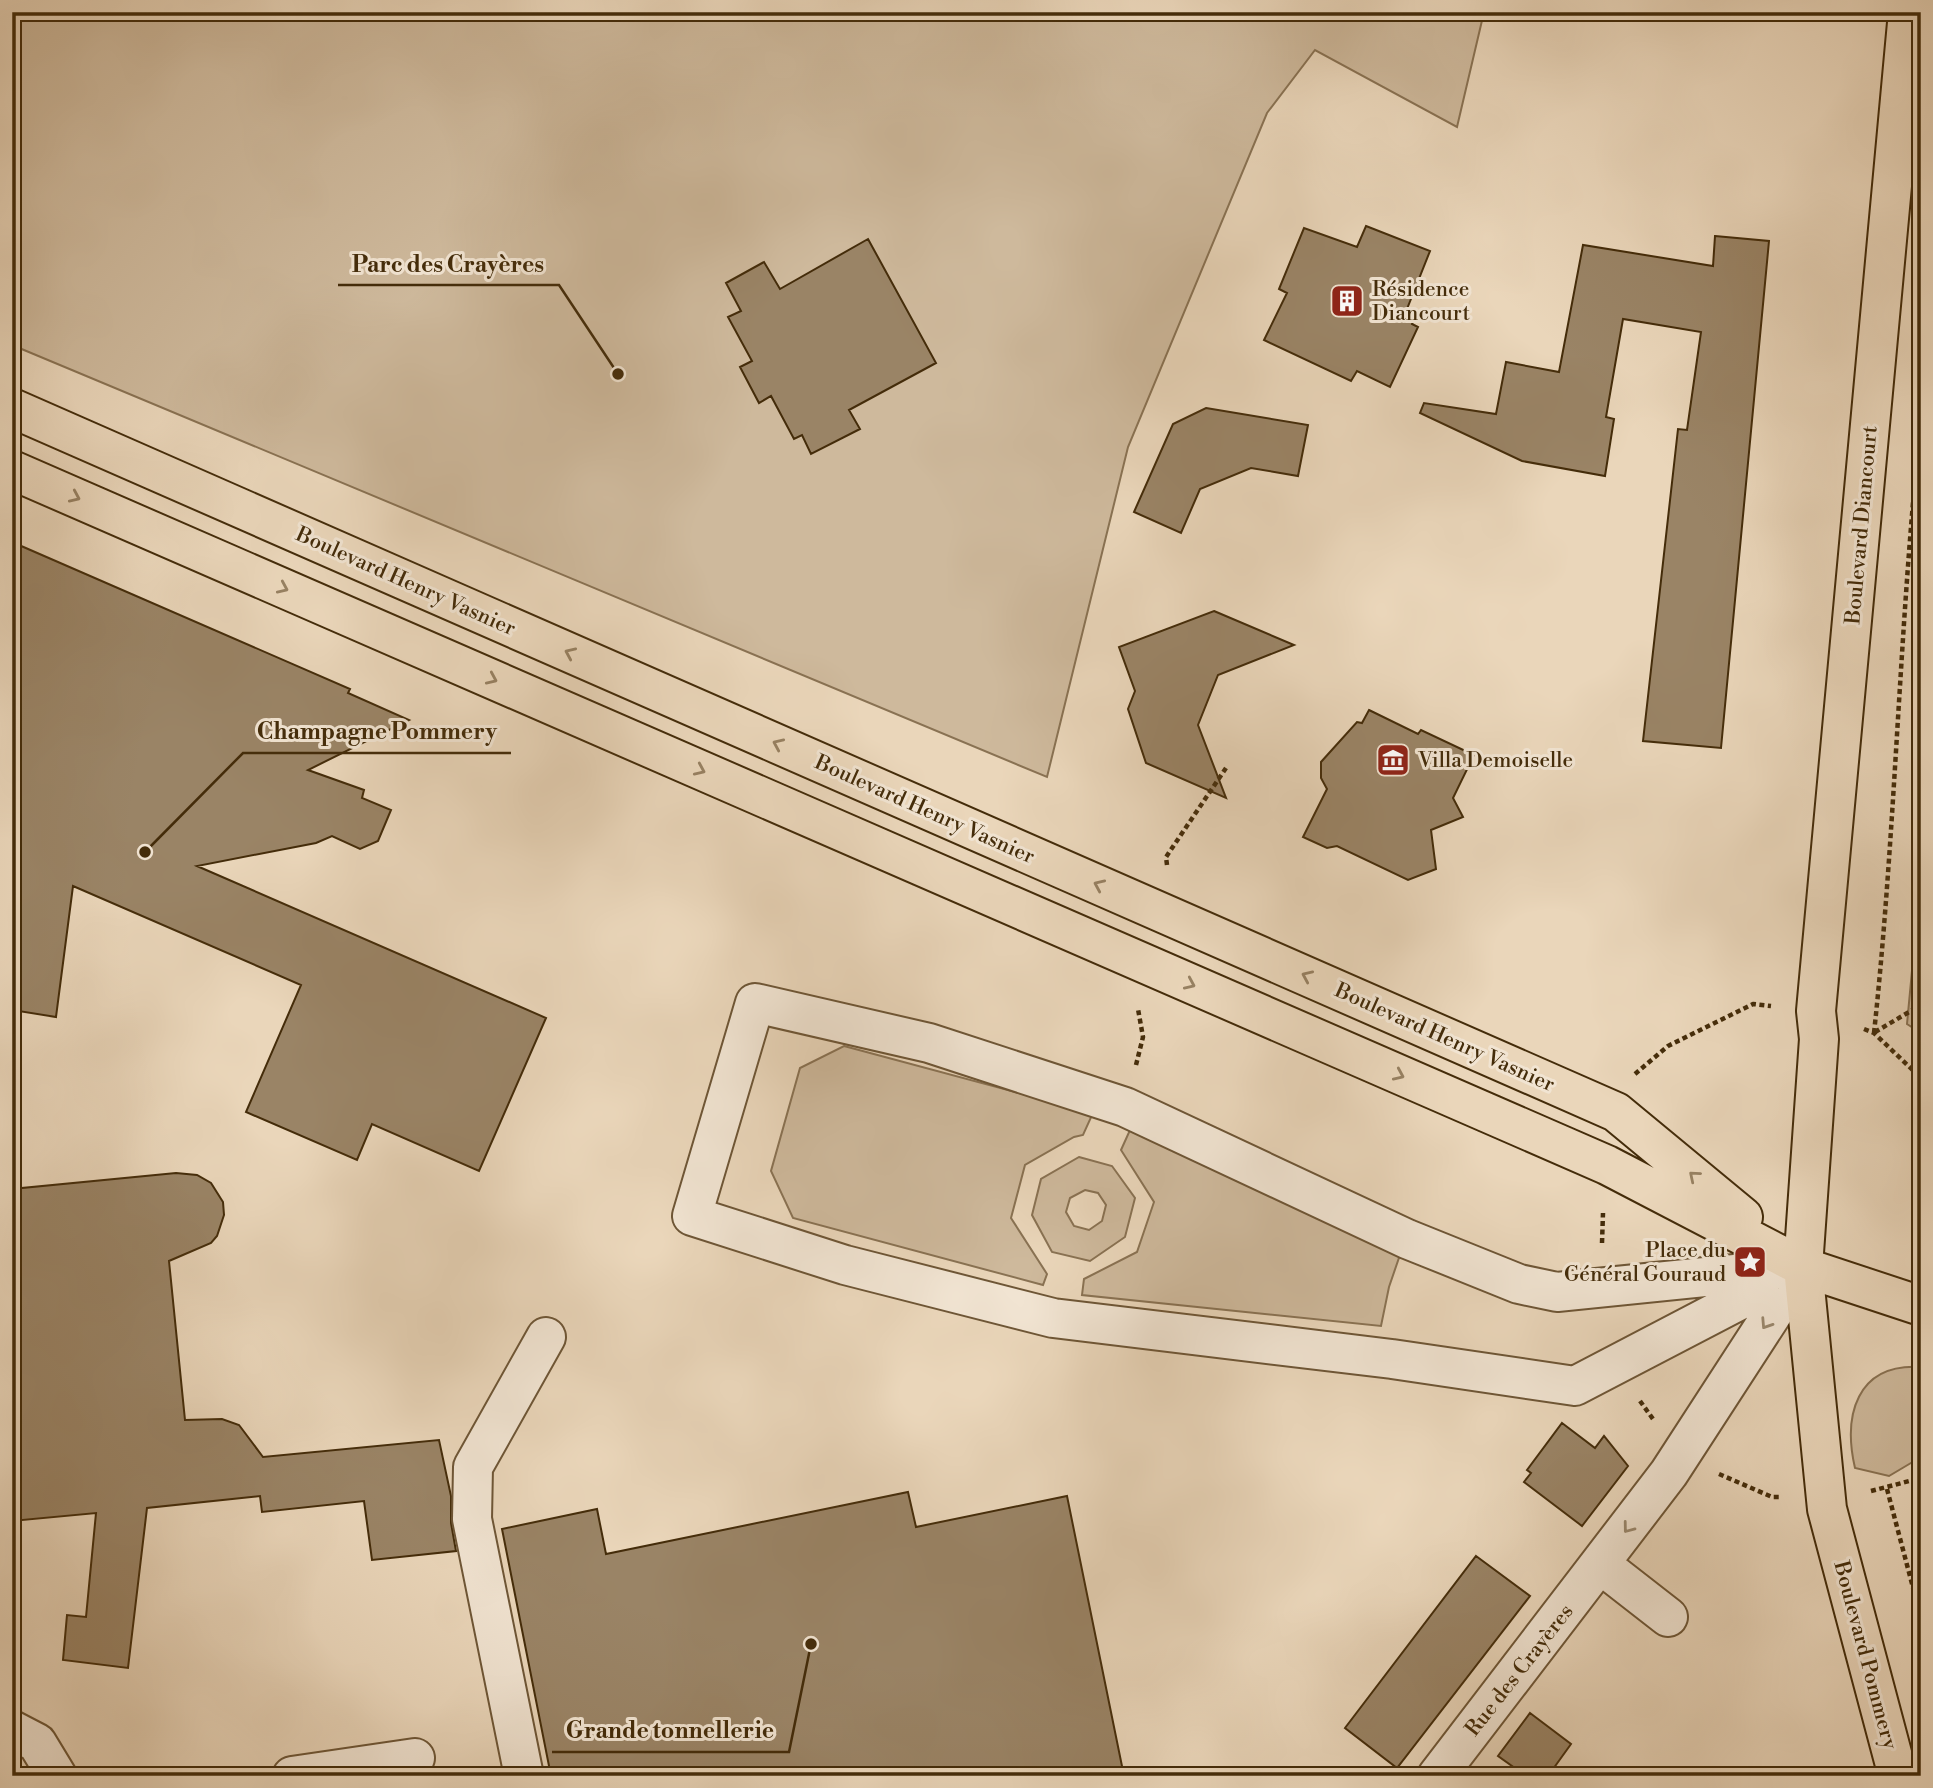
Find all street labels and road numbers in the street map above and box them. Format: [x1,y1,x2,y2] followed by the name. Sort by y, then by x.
[1840,424,1884,626] street label: Boulevard Diancourt
[291,521,520,642] street label: Boulevard Henry Vasnier
[810,749,1039,870] street label: Boulevard Henry Vasnier
[1330,977,1559,1098] street label: Boulevard Henry Vasnier
[1827,1557,1903,1753] street label: Boulevard Pommery
[1460,1599,1579,1742] street label: Rue des Crayères

